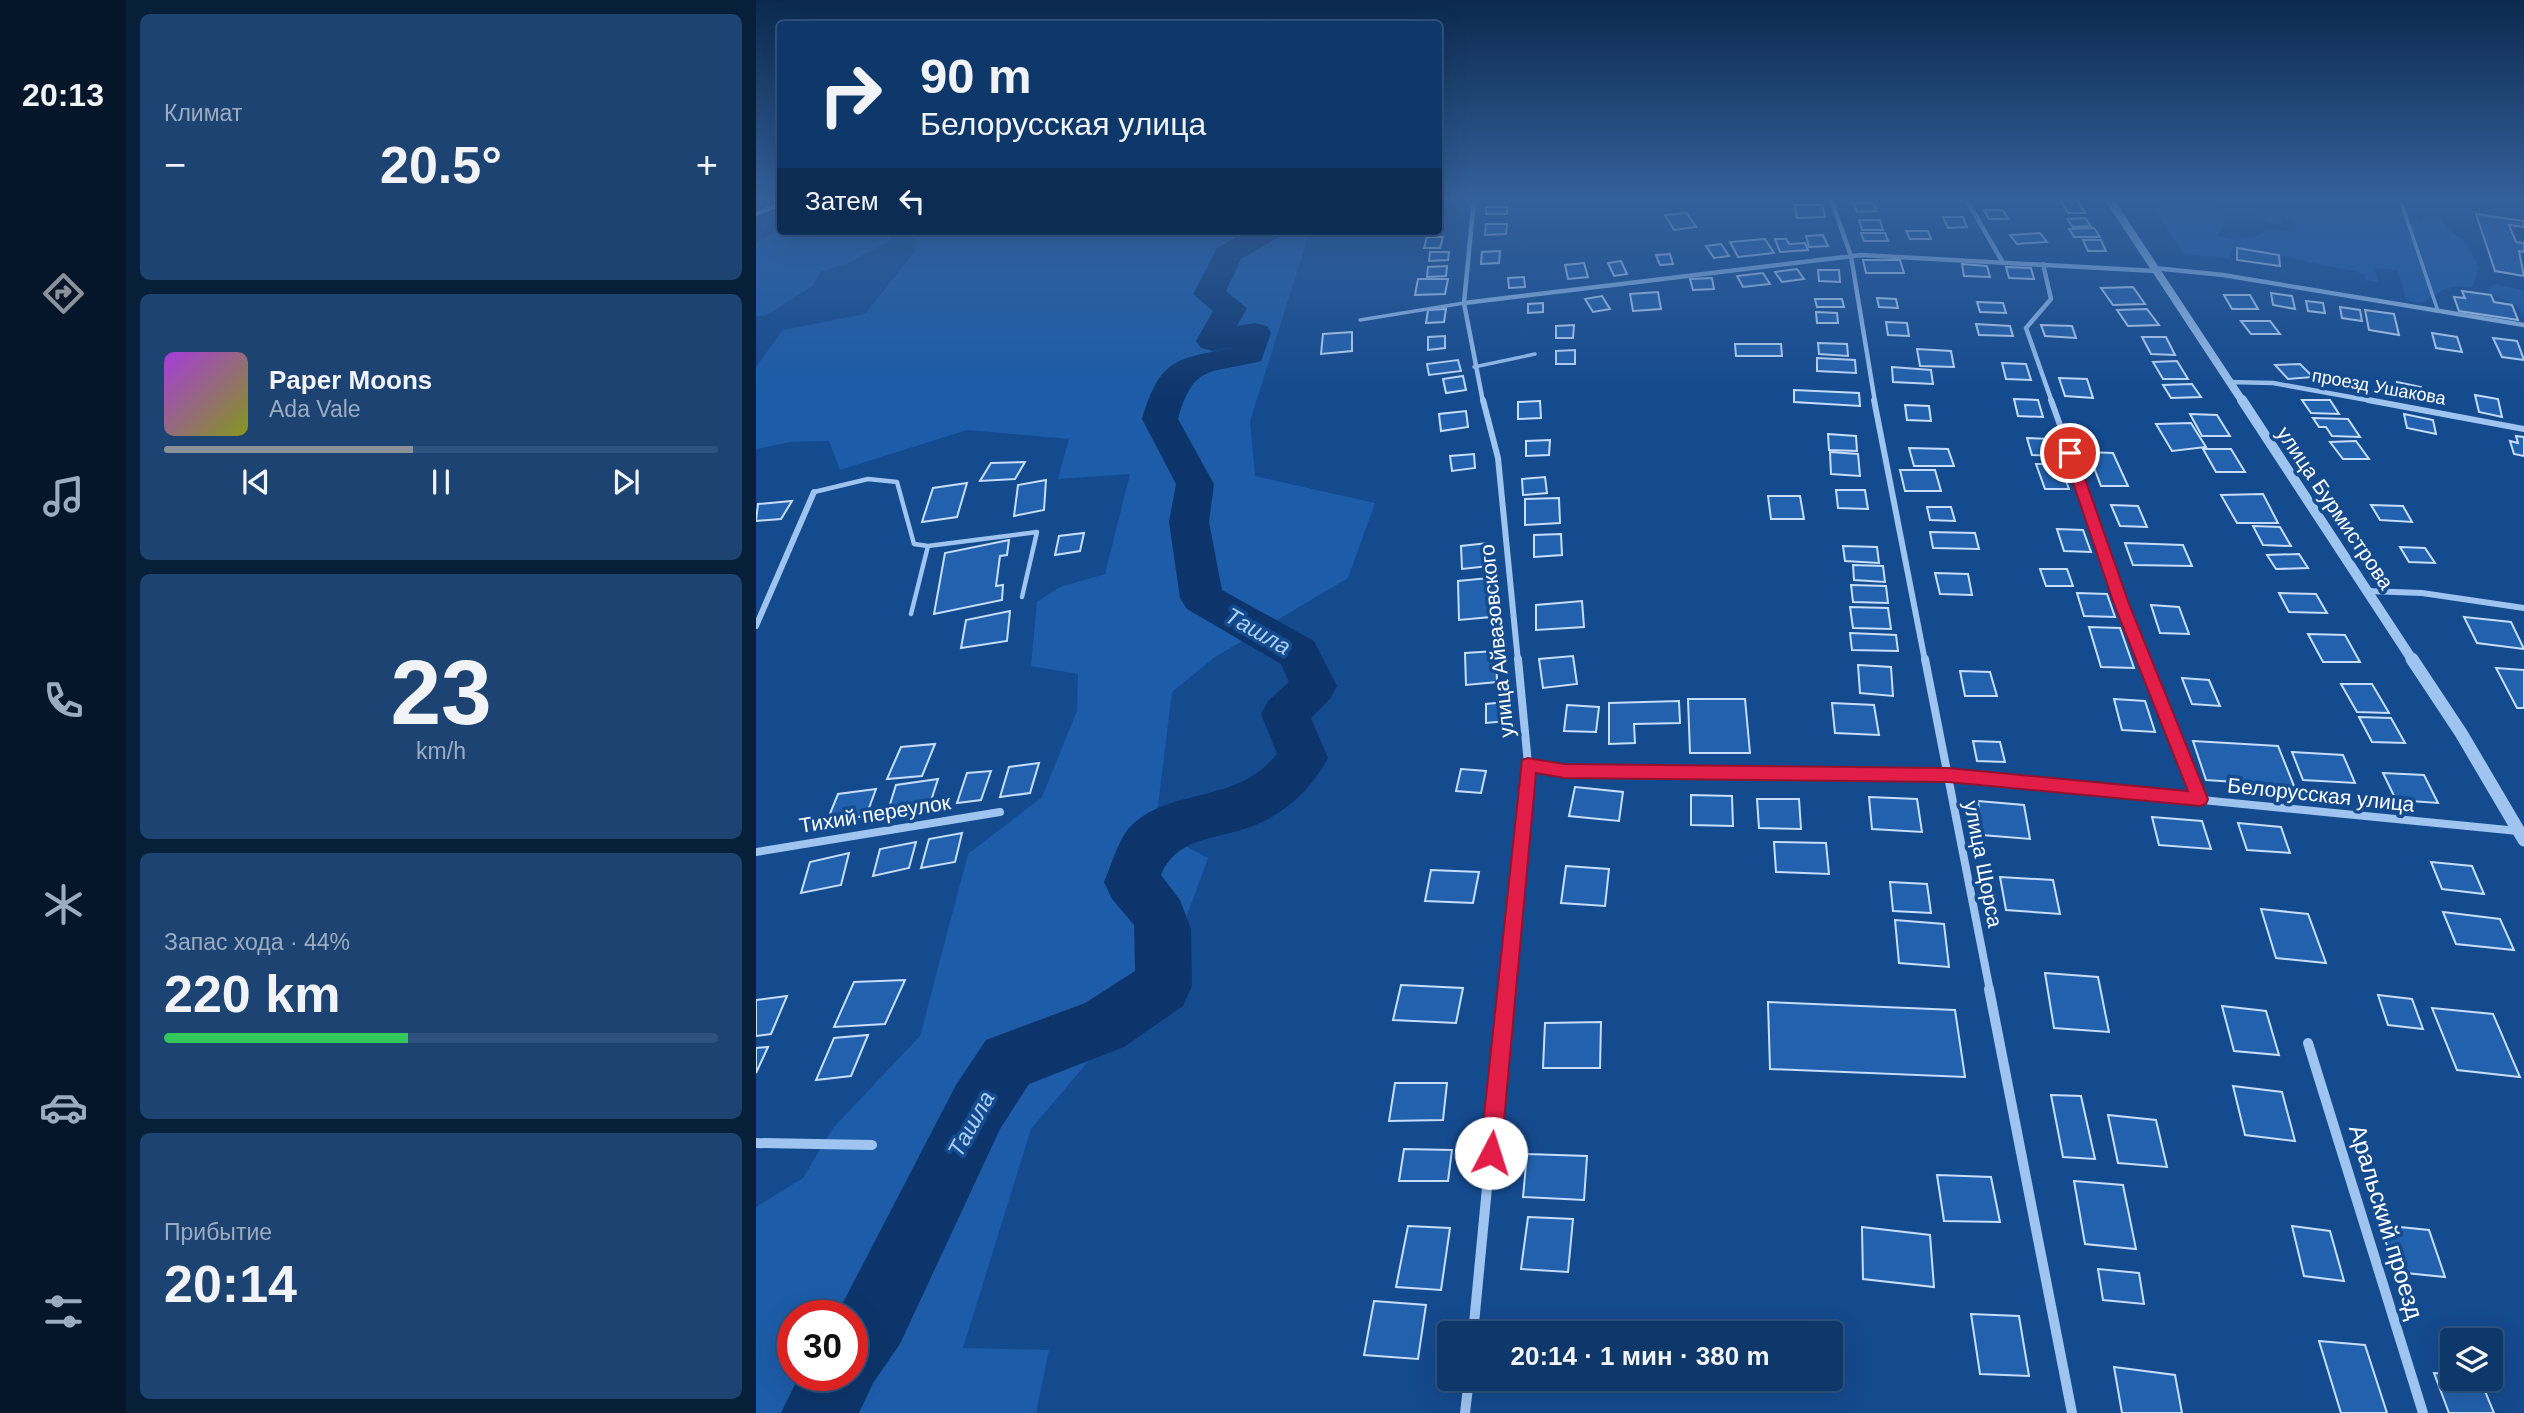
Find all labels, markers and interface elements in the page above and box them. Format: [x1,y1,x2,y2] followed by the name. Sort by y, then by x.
[805,49,896,140] icon: right
[920,49,1032,103] text: 90 m
[22,77,104,113] text: 20:13
[164,100,242,126] text: Климат
[920,106,1206,142] text: Белорусская улица
[380,136,502,194] text: 20.5°
[164,144,186,186] text: −
[696,144,718,186] text: +
[893,182,931,220] icon: left
[805,186,879,216] text: Затем
[39,269,88,318] icon: directions
[269,365,432,395] text: Paper Moons
[2311,365,2448,409] street label: проезд Ушакова
[269,396,361,422] text: Ada Vale
[2272,422,2399,594] street label: улица Бурмистрова
[2040,423,2100,483] pin
[2051,434,2089,472] icon: arrive
[237,463,275,501] icon: previous
[422,463,460,501] icon: pause
[607,463,645,501] icon: next
[39,472,88,521] icon: music
[1475,543,1518,739] street label: улица Айвазовского
[1221,602,1295,660] water label: Ташла
[390,642,492,743] text: 23
[39,676,88,725] icon: phone
[416,738,466,764] text: km/h
[2226,773,2416,816] street label: Белорусская улица
[798,790,953,837] street label: Тихий переулок
[1960,798,2007,930] street label: улица Щорса
[39,880,88,929] icon: climate
[164,929,350,955] text: Запас хода · 44%
[164,965,340,1023] text: 220 km
[39,1083,88,1132] icon: car
[942,1087,1000,1161] water label: Ташла
[1454,1116,1528,1190] position arrow
[2344,1121,2429,1322] street label: Аральский проезд
[164,1219,272,1245] text: Прибытие
[164,1255,297,1313] text: 20:14
[39,1287,88,1336] icon: filters
[777,1300,868,1391] speed limit sign: 30
[2440,1328,2503,1391] map controls
[2440,1328,2503,1391] button: layers
[1510,1341,1770,1371] text: 20:14 · 1 мин · 380 m

